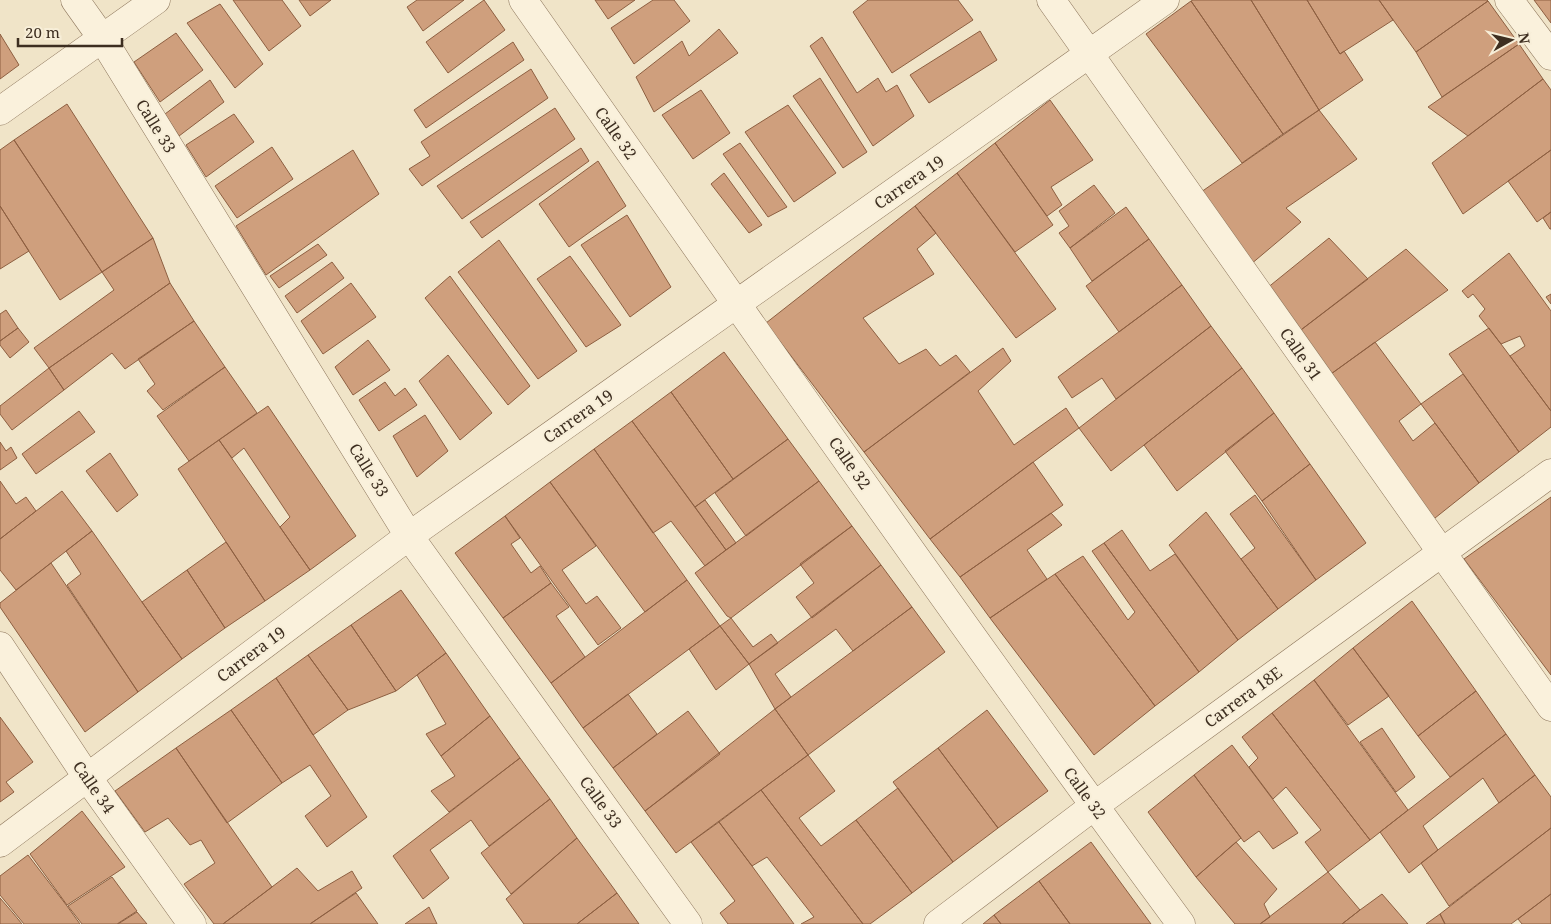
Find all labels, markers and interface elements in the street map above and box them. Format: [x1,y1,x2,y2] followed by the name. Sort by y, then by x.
[18,15,121,47] scale bar
[1486,15,1536,65] north arrow
[25,22,60,42] text: 20 m
[1514,31,1535,45] text: N
[131,95,181,157] street label: Calle 33
[590,102,642,164] street label: Calle 32
[870,150,948,214] street label: Carrera 19
[1275,323,1327,385] street label: Calle 31
[539,384,617,448] street label: Carrera 19
[824,432,876,494] street label: Calle 32
[344,439,394,501] street label: Calle 33
[212,621,290,687] street label: Carrera 19
[1200,661,1286,733] street label: Carrera 18E
[68,756,120,818] street label: Calle 34
[1059,763,1111,823] street label: Calle 32
[575,772,627,833] street label: Calle 33

